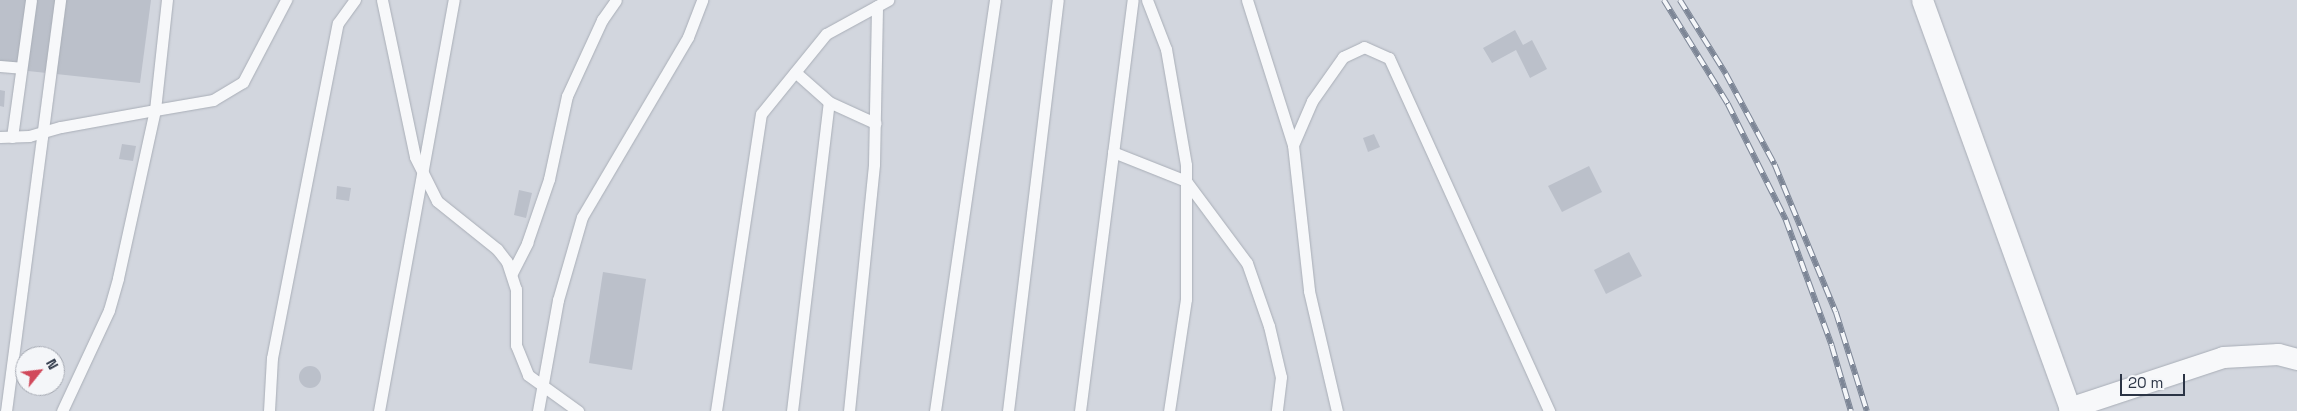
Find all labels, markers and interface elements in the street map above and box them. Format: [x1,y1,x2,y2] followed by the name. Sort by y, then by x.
[15,346,65,396] north arrow
[42,356,62,373] text: N
[2122,364,2187,396] scale bar
[2128,373,2163,392] text: 20 m

